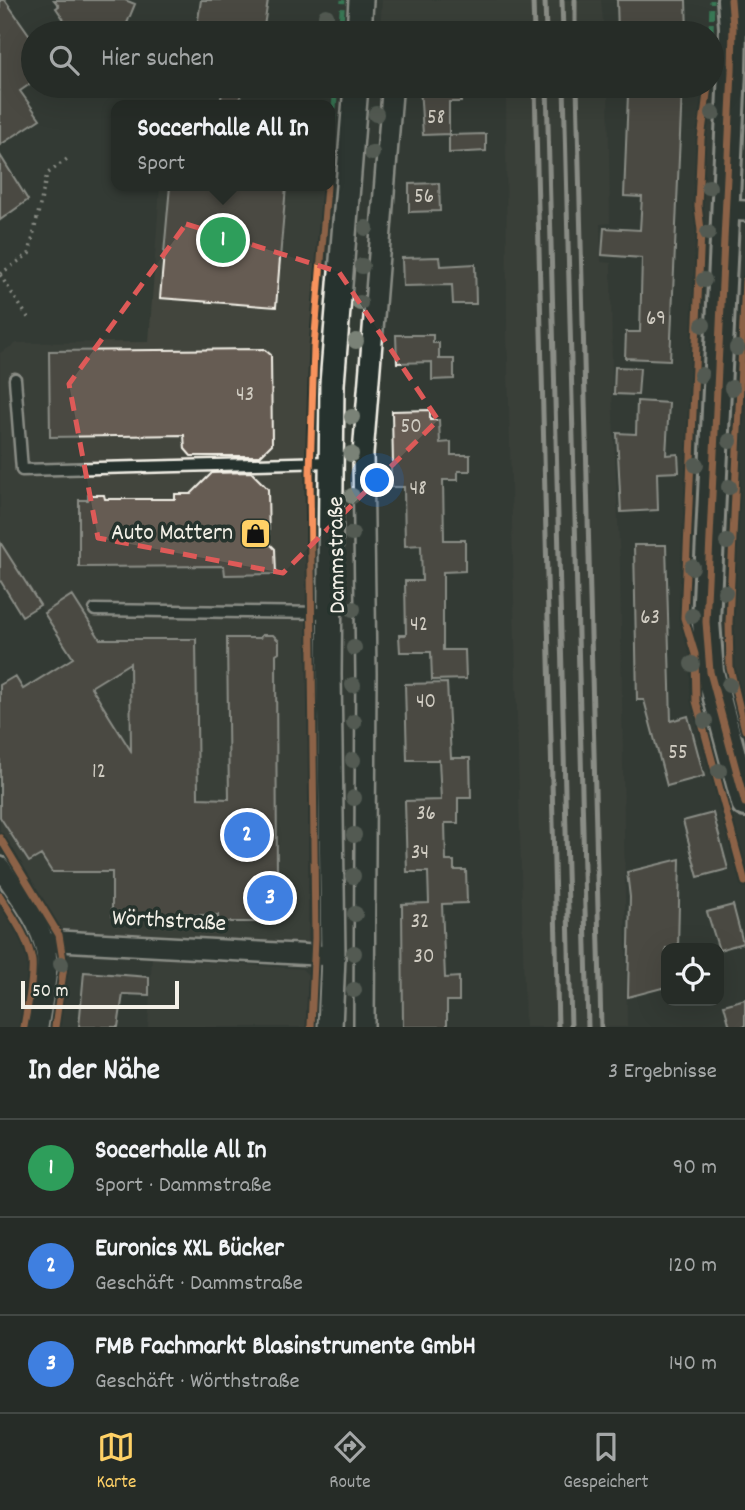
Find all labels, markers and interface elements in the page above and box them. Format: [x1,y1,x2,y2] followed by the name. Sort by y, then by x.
[21,21,724,98] search box
[45,41,83,79] icon: search
[101,41,214,78] text: Hier suchen
[111,100,335,191] popup
[427,104,445,134] house number: 58
[137,111,309,148] text: Soccerhalle All In
[137,148,185,181] text: Sport
[414,183,434,213] house number: 56
[200,214,246,266] pin: 1
[646,305,666,335] house number: 69
[236,381,254,411] house number: 43
[400,413,422,443] house number: 50
[360,463,394,497] your location
[409,475,427,505] house number: 48
[320,496,356,614] street label: Dammstraße
[111,517,233,551] place label: Auto Mattern
[239,517,273,551] shop icon: Auto Mattern
[640,604,660,634] house number: 63
[410,611,428,641] house number: 42
[416,688,436,718] house number: 40
[668,739,688,769] house number: 55
[92,758,106,788] house number: 12
[416,800,436,830] house number: 36
[224,809,270,861] pin: 2
[411,839,429,869] house number: 34
[247,872,293,924] pin: 3
[111,902,227,942] street label: Wörthstraße
[411,908,429,938] house number: 32
[414,943,434,973] house number: 30
[661,943,724,1006] map controls
[661,943,724,1006] button: locate
[21,978,178,1010] scale bar
[32,979,69,1006] text: 50 m
[28,1051,160,1094] text: In der Nähe
[608,1056,717,1089] text: 3 Ergebnisse
[95,1133,267,1170] text: Soccerhalle All In
[48,1152,54,1185] text: 1
[673,1152,717,1185] text: 90 m
[95,1170,272,1203] text: Sport · Dammstraße
[95,1231,284,1268] text: Euronics XXL Bücker
[46,1250,56,1283] text: 2
[668,1250,717,1283] text: 120 m
[95,1268,303,1301] text: Geschäft · Dammstraße
[95,1329,476,1366] text: FMB Fachmarkt Blasinstrumente GmbH
[46,1348,56,1381] text: 3
[669,1348,717,1381] text: 140 m
[95,1366,300,1399] text: Geschäft · Wörthstraße
[96,1428,136,1497] tab: Karte
[329,1428,371,1497] tab: Route
[563,1428,649,1497] tab: Gespeichert

